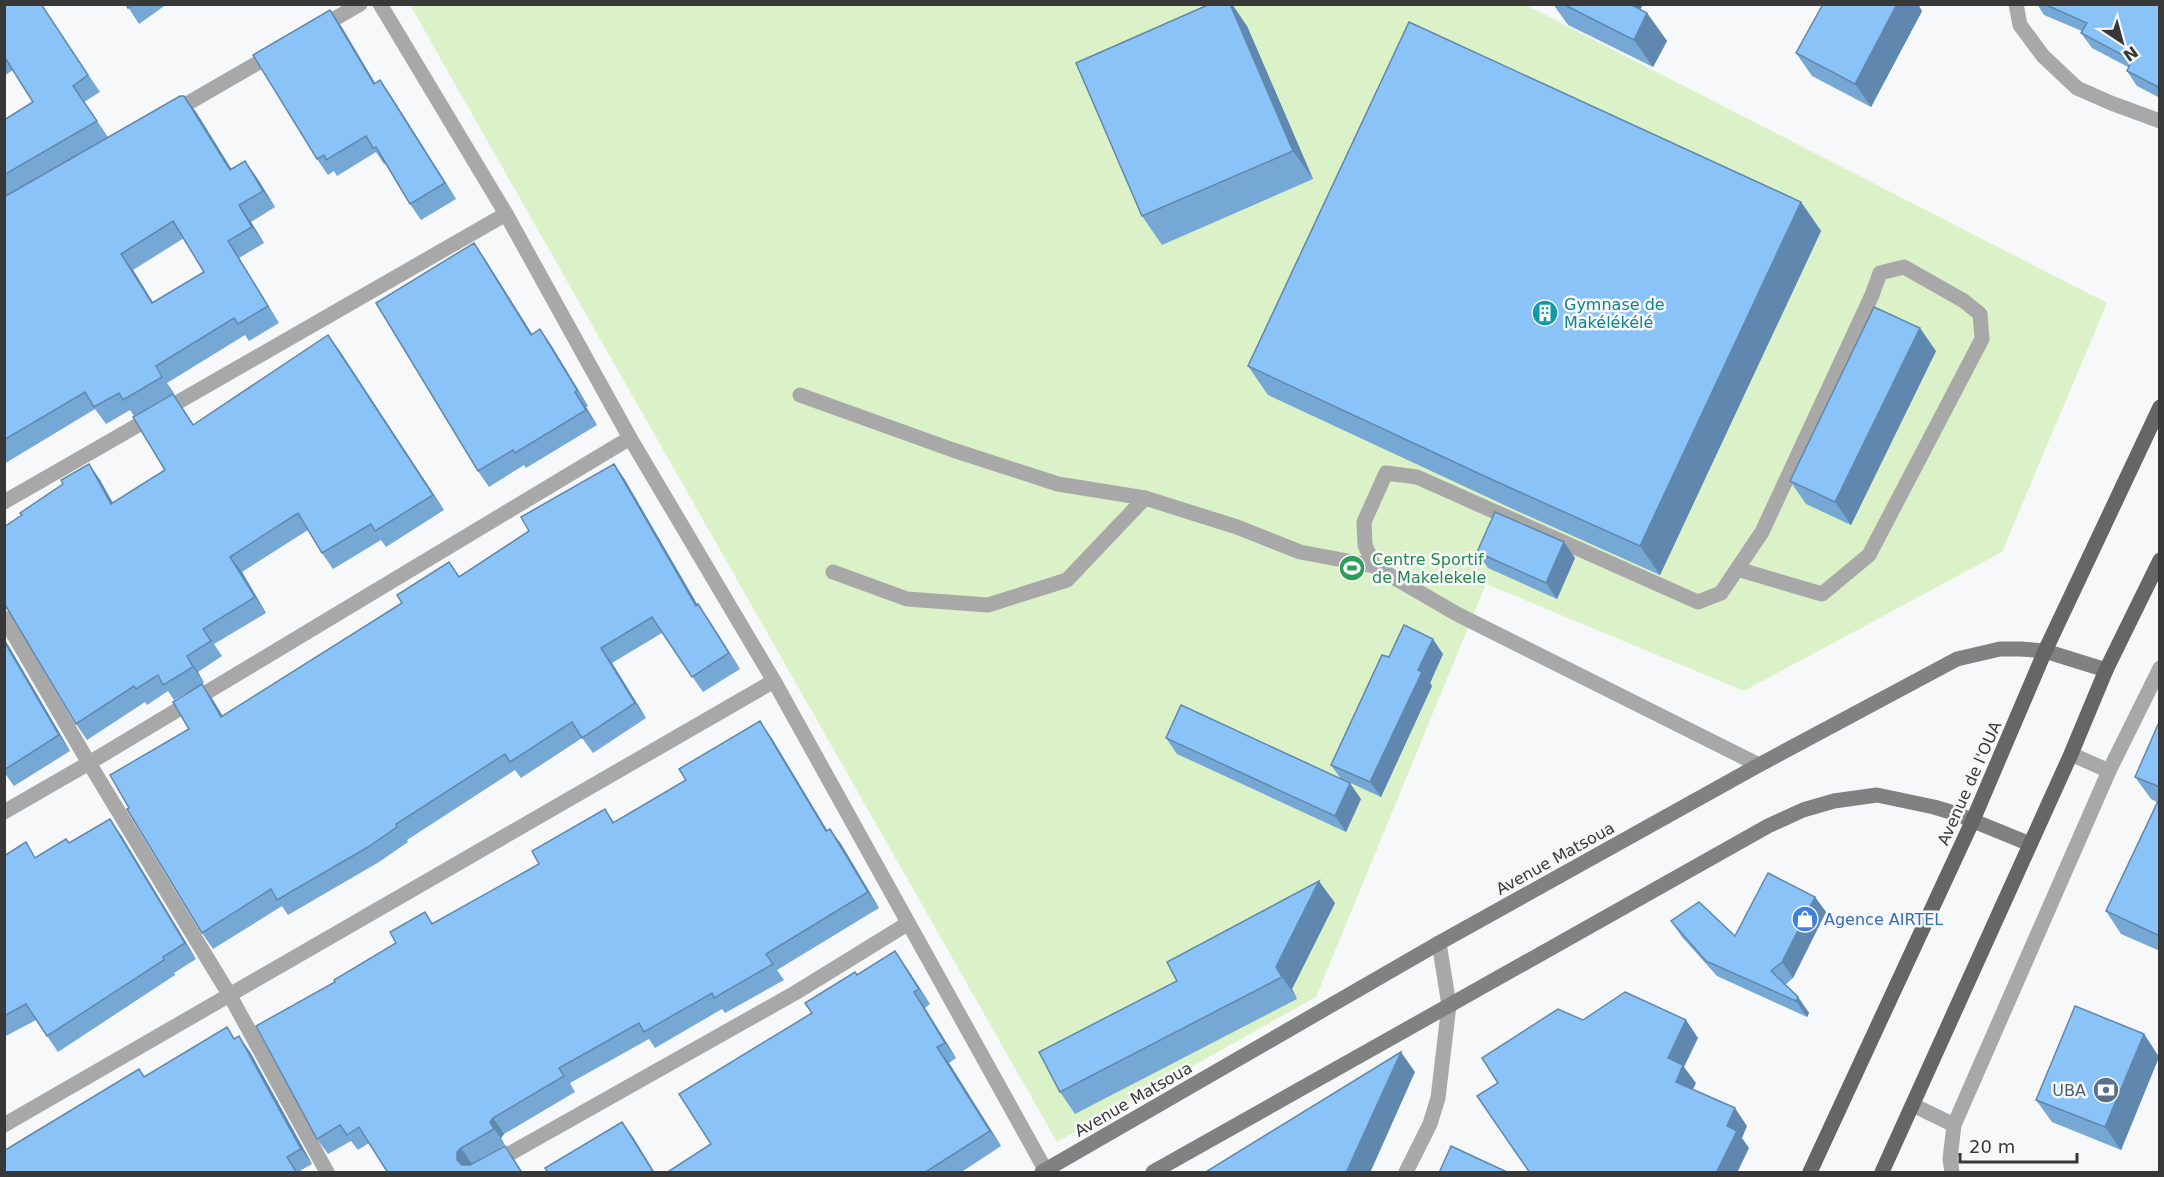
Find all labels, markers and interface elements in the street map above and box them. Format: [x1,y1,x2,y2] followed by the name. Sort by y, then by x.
[2092,12,2152,72] north arrow
[2120,42,2142,65] text: N
[1564,295,1665,332] place label: Gymnase de Makélékélé
[1530,298,1560,328] building icon: Gymnase de Makélékélé
[1372,550,1486,587] place label: Centre Sportif de Makelekele
[1337,553,1367,583] sports icon: Centre Sportif de Makelekele
[1934,718,2005,848] street label: Avenue de l'OUA
[1493,818,1618,899] street label: Avenue Matsoua
[1790,904,1820,934] shop icon: Agence AIRTEL
[1824,910,1943,929] place label: Agence AIRTEL
[1071,1058,1195,1141] street label: Avenue Matsoua
[2091,1075,2121,1105] bank icon: UBA
[2052,1081,2086,1100] place label: UBA
[1960,1126,2077,1164] scale bar
[1969,1136,2015,1157] text: 20 m

